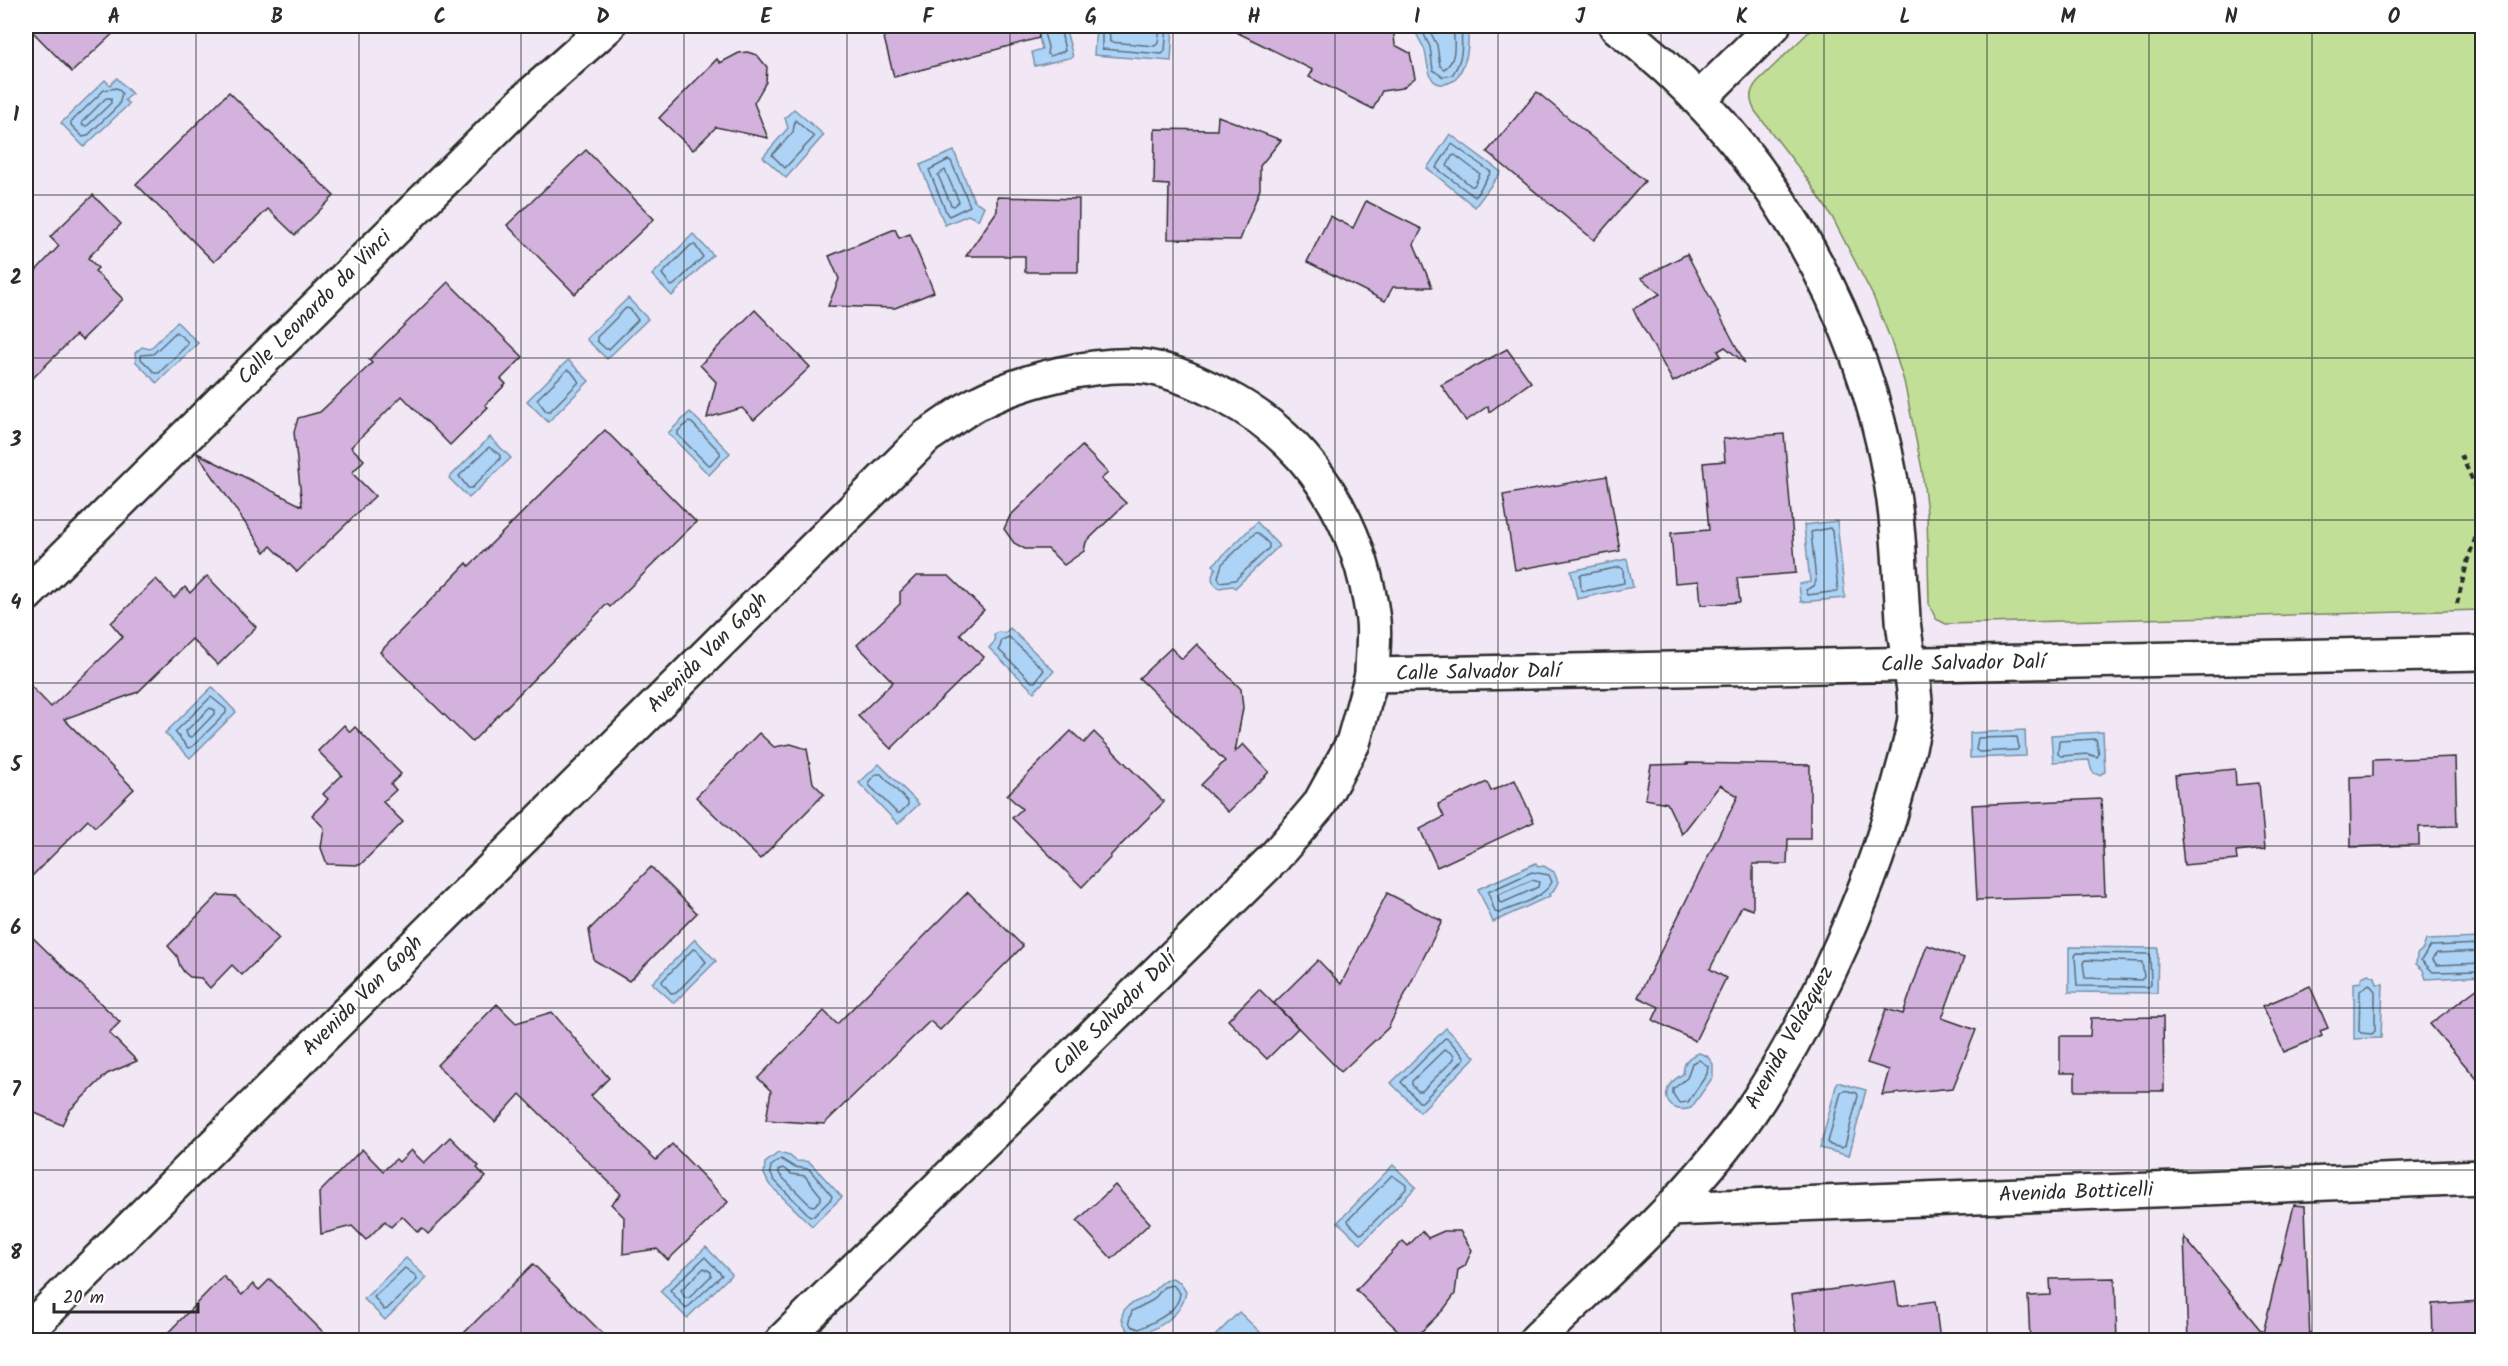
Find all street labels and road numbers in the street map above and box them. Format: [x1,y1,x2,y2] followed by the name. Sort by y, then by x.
[230,222,401,393] street label: Calle Leonardo da Vinci
[640,585,776,721] street label: Avenida Van Gogh
[1881,646,2048,682] street label: Calle Salvador Dalí
[1396,655,1563,691] street label: Calle Salvador Dalí
[295,928,431,1064] street label: Avenida Van Gogh
[1045,942,1187,1084] street label: Calle Salvador Dalí
[1737,960,1843,1116] street label: Avenida Velázquez
[1998,1174,2155,1212] street label: Avenida Botticelli

